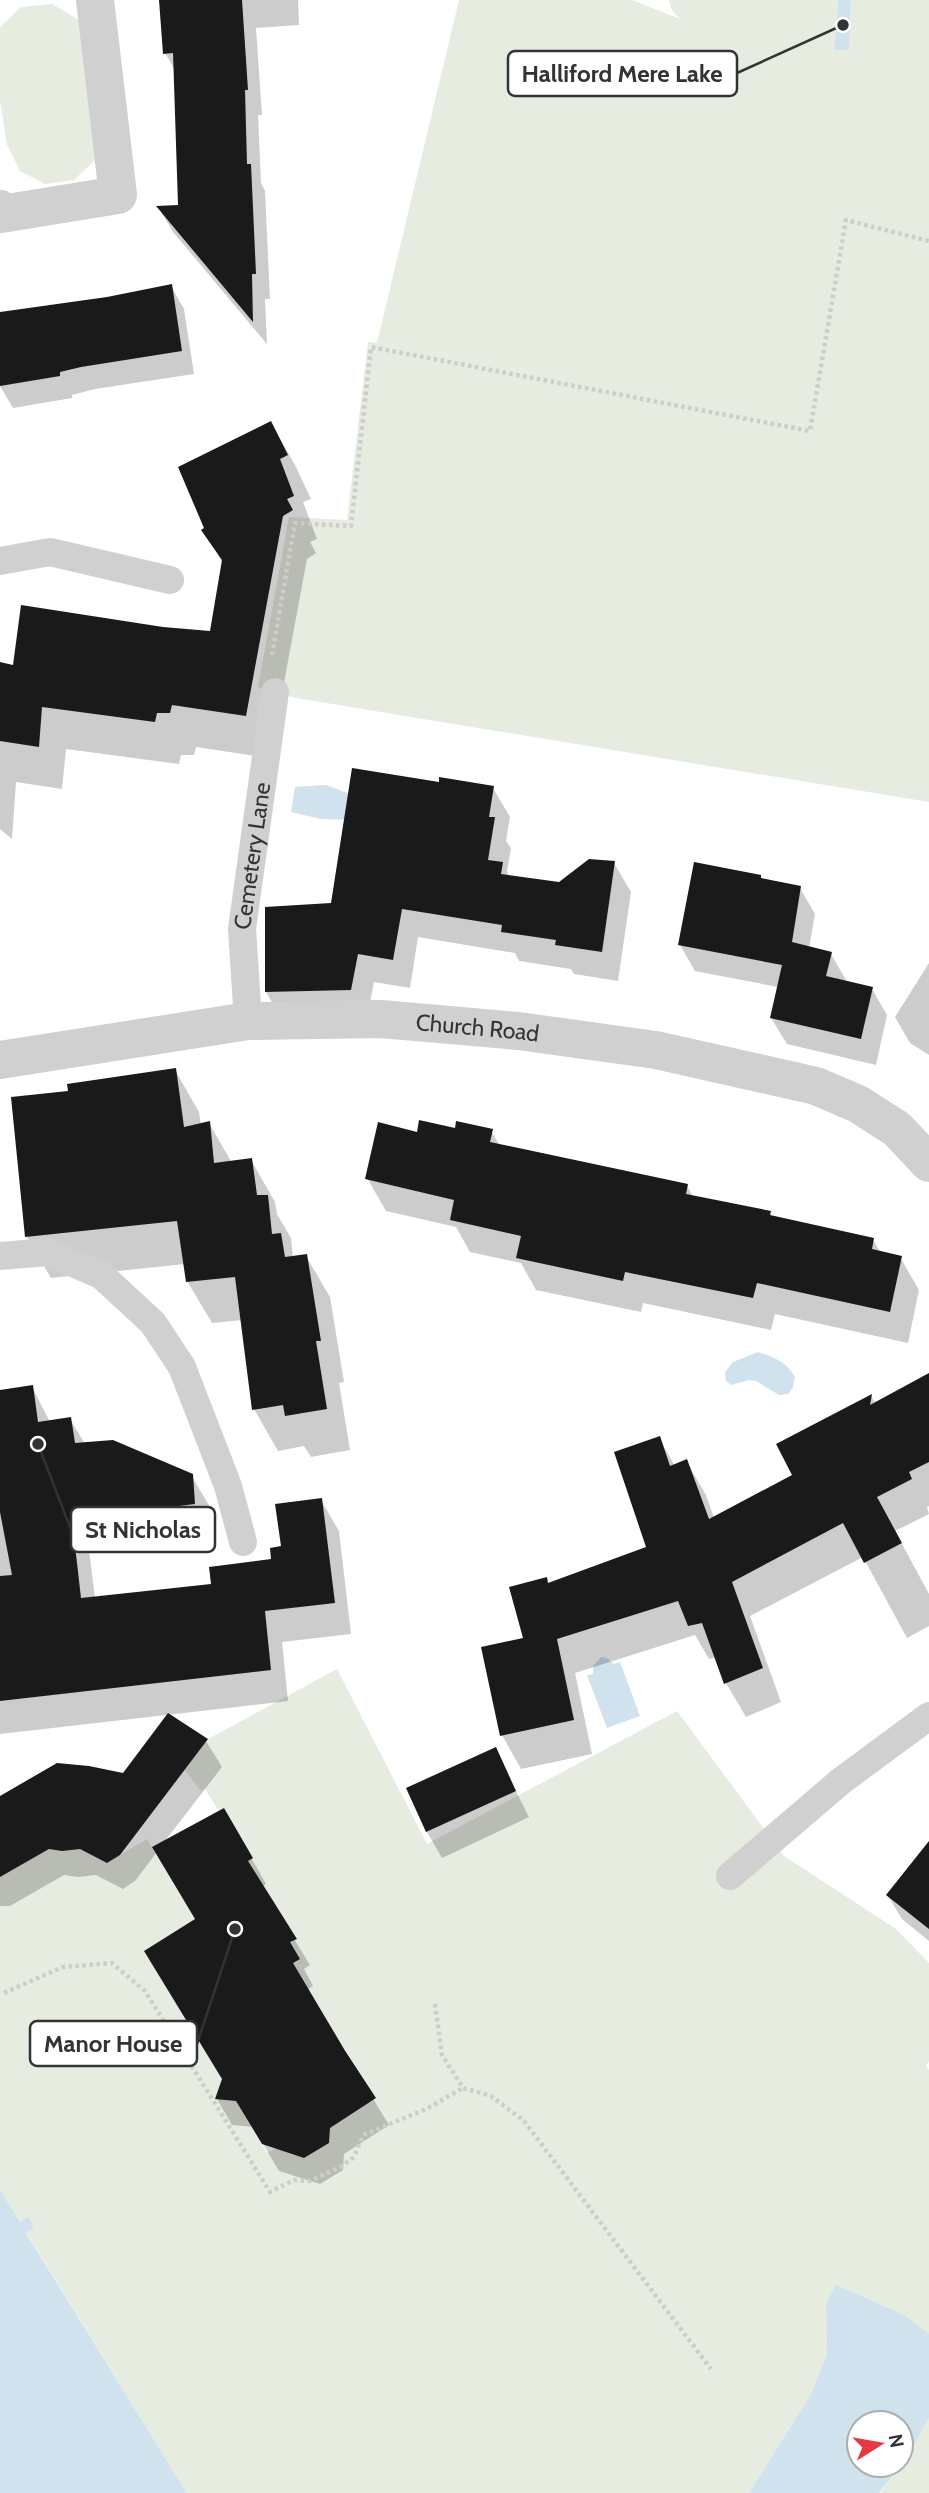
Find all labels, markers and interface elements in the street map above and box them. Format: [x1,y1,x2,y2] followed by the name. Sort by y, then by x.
[508,51,737,96] callout: Halliford Mere Lake
[521,59,723,88] text: Halliford Mere Lake
[228,780,276,931] street label: Cemetery Lane
[415,1008,541,1048] street label: Church Road
[71,1507,215,1552] callout: St Nicholas
[85,1515,201,1544] text: St Nicholas
[30,2021,197,2066] callout: Manor House
[44,2029,182,2058] text: Manor House
[845,2409,915,2479] north arrow
[884,2432,909,2450] text: N

